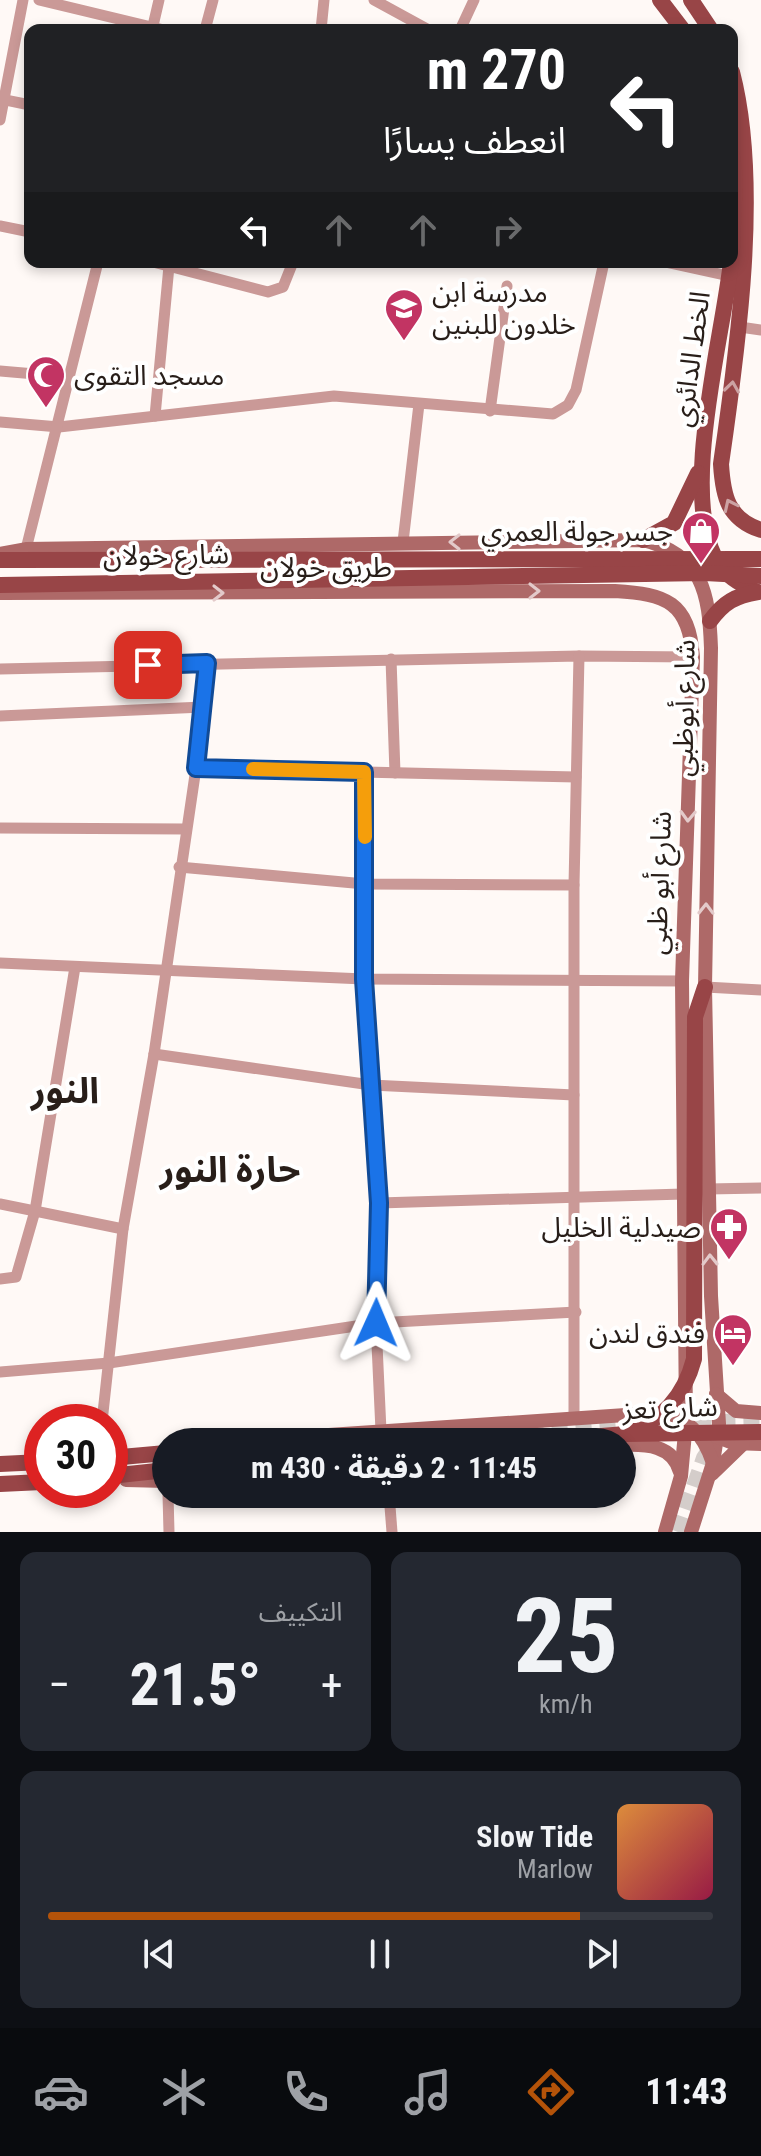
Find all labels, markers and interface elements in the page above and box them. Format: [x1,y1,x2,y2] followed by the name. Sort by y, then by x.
[427,37,566,103] text: 270 m
[594,56,698,160] icon: left
[383,120,566,162] text: انعطف يسارًا
[233,208,277,252] icon: left
[317,208,361,252] icon: ahead
[401,208,445,252] icon: ahead
[485,208,529,252] icon: right
[432,276,576,341] place label: مدرسة ابن خلدون للبنين
[383,287,425,342] school or university icon: مدرسة ابن خلدون للبنين
[665,289,721,430] street label: الخط الدائري
[25,354,67,409] mosque icon: مسجد التقوى
[74,359,224,392] place label: مسجد التقوى
[723,380,740,394] one-way arrow
[724,499,740,514] one-way arrow
[680,510,722,565] shop icon: جسر جولة العمري
[481,515,673,552] place label: جسر جولة العمري
[448,533,461,551] one-way arrow
[103,537,229,577] street label: شارع خولان
[260,551,392,585] street label: طريق خولان
[528,582,541,600] one-way arrow
[212,585,225,602] one-way arrow
[114,631,182,699] pin
[665,639,706,777] street label: شارع أبوظبي
[126,643,170,687] icon: arrive
[638,810,682,956] street label: شارع أبو ظبي
[680,810,697,823] one-way arrow
[698,902,715,915] one-way arrow
[29,1070,99,1112] district label: النور
[158,1149,300,1191] district label: حارة النور
[708,1206,750,1261] pharmacy icon: صيدلية الخليل
[542,1211,701,1244] place label: صيدلية الخليل
[701,1253,719,1266] one-way arrow
[334,1281,418,1365] position arrow
[712,1312,754,1367] hotel icon: فندق لندن
[589,1317,705,1350] place label: فندق لندن
[621,1390,718,1430] street label: شارع تعز
[24,1404,128,1508] speed limit sign: 30
[251,1450,537,1485] text: 11:45 · 2 دقيقة · 430 m
[513,1576,618,1697] text: 25
[259,1597,343,1627] text: التكييف
[129,1649,261,1720] text: 21.5°
[48,1659,70,1711] text: −
[321,1659,343,1711] text: +
[539,1689,593,1719] text: km/h
[476,1819,593,1854] text: Slow Tide
[517,1854,593,1884] text: Marlow
[137,1932,181,1976] icon: previous
[358,1932,402,1976] icon: pause
[580,1932,624,1976] icon: next
[33,2064,89,2120] icon: car
[156,2064,212,2120] icon: climate
[278,2064,334,2120] icon: phone
[400,2064,456,2120] icon: music
[523,2064,579,2120] icon: directions
[645,2071,728,2113] text: 11:43

